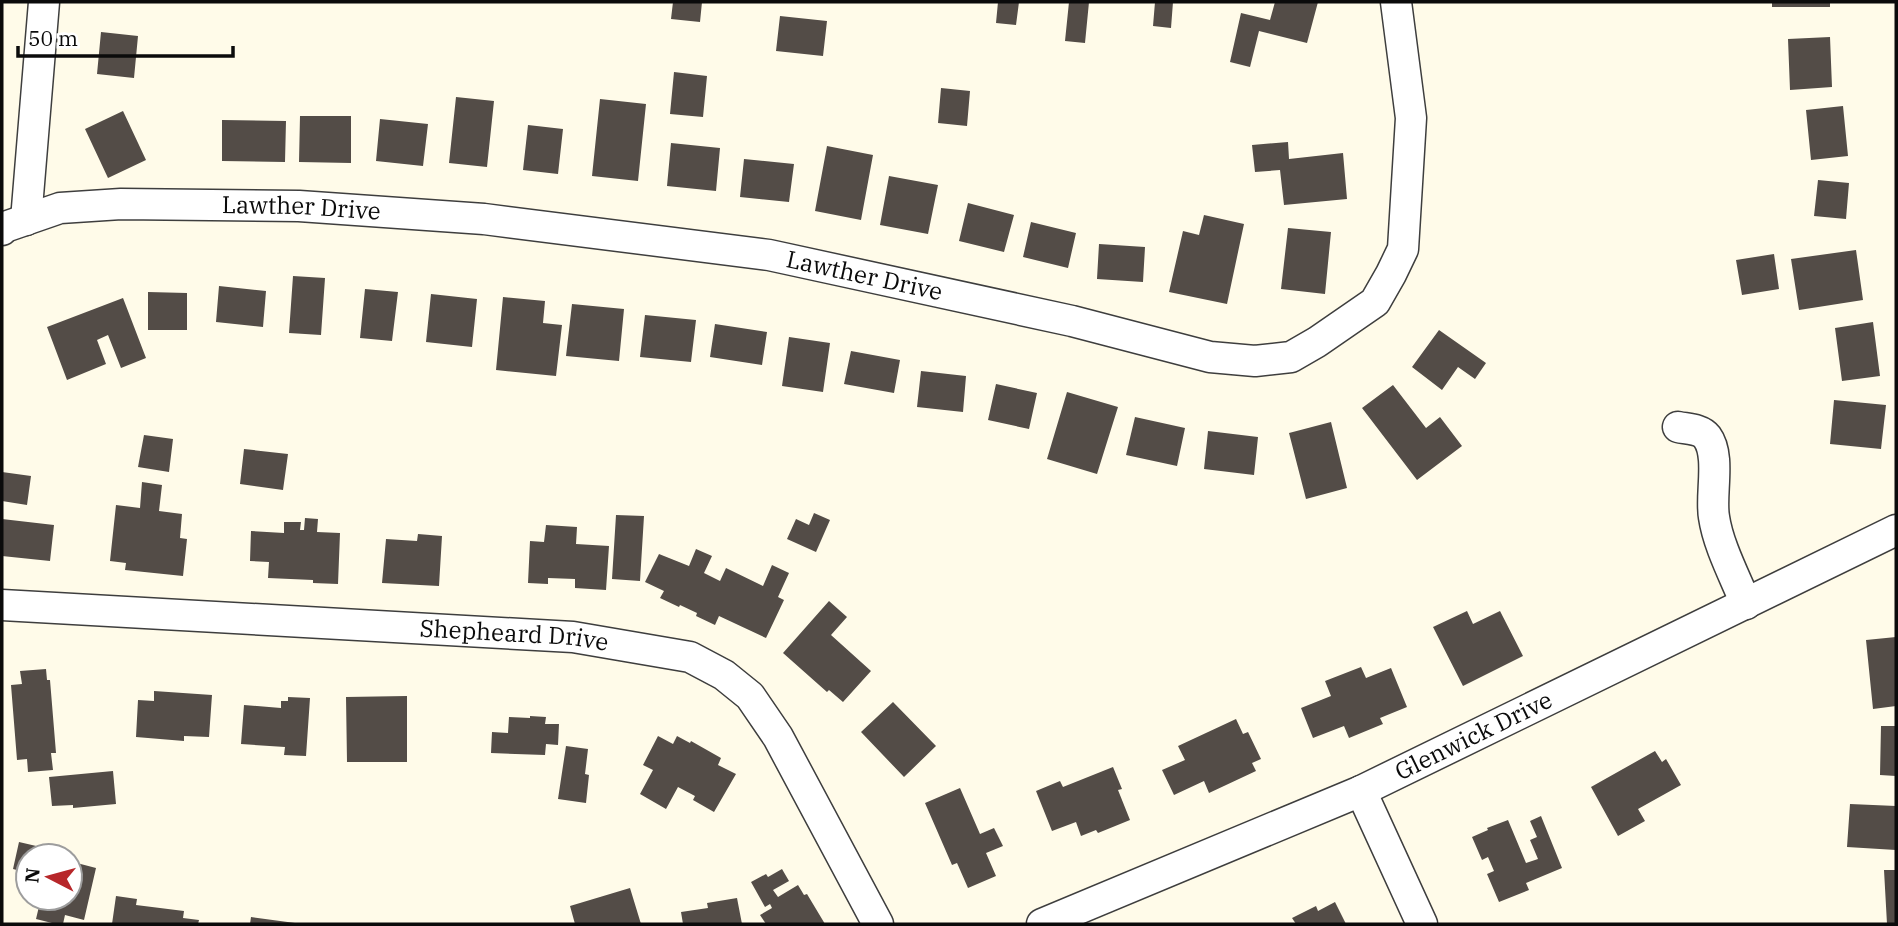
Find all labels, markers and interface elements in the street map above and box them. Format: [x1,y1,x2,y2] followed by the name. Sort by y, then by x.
[18,14,233,58] scale bar
[28,24,78,52] text: 50 m
[222,188,382,227] street label: Lawther Drive
[784,242,946,307] street label: Lawther Drive
[419,611,611,658] street label: Shepheard Drive
[1389,683,1557,787] street label: Glenwick Drive
[14,842,84,912] north arrow
[19,866,45,884] text: N

